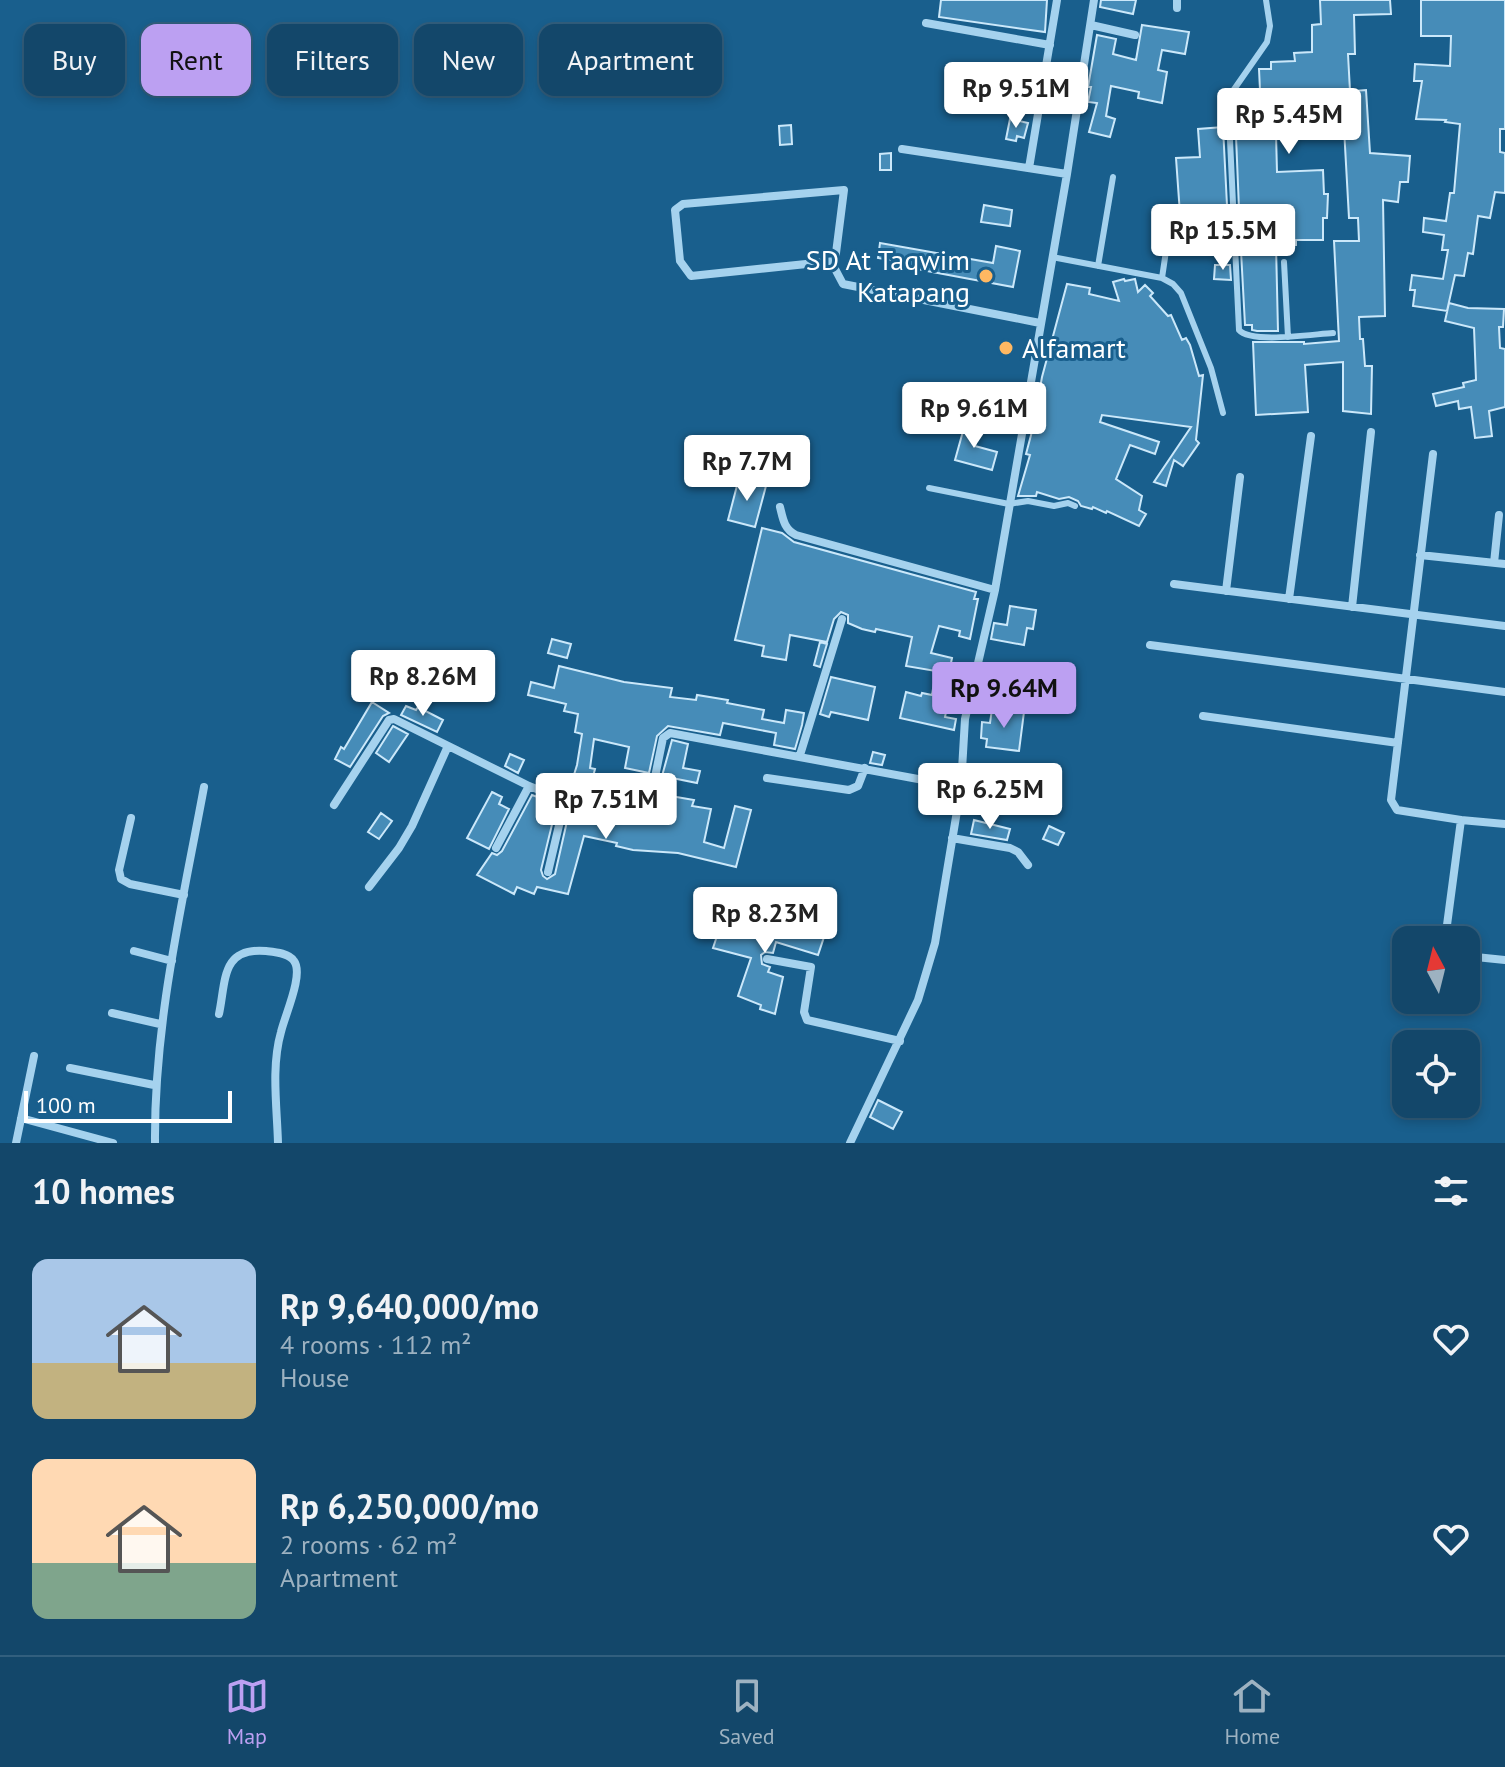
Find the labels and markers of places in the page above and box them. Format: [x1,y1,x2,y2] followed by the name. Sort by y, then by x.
[933,62,1099,130] pin: Rp 9.51M
[1206,88,1372,156] pin: Rp 5.45M
[1140,204,1306,272] pin: Rp 15.5M
[806,241,970,310] place label: SD At Taqwim Katapang
[977,267,995,285] marker: SD At Taqwim Katapang
[1022,329,1126,366] place label: Alfamart
[997,339,1015,357] marker: Alfamart
[891,382,1057,450] pin: Rp 9.61M
[673,435,821,503] pin: Rp 7.7M
[340,650,506,718] pin: Rp 8.26M
[921,662,1087,730] pin: Rp 9.64M
[907,763,1073,831] pin: Rp 6.25M
[523,773,689,841] pin: Rp 7.51M
[682,887,848,955] pin: Rp 8.23M

